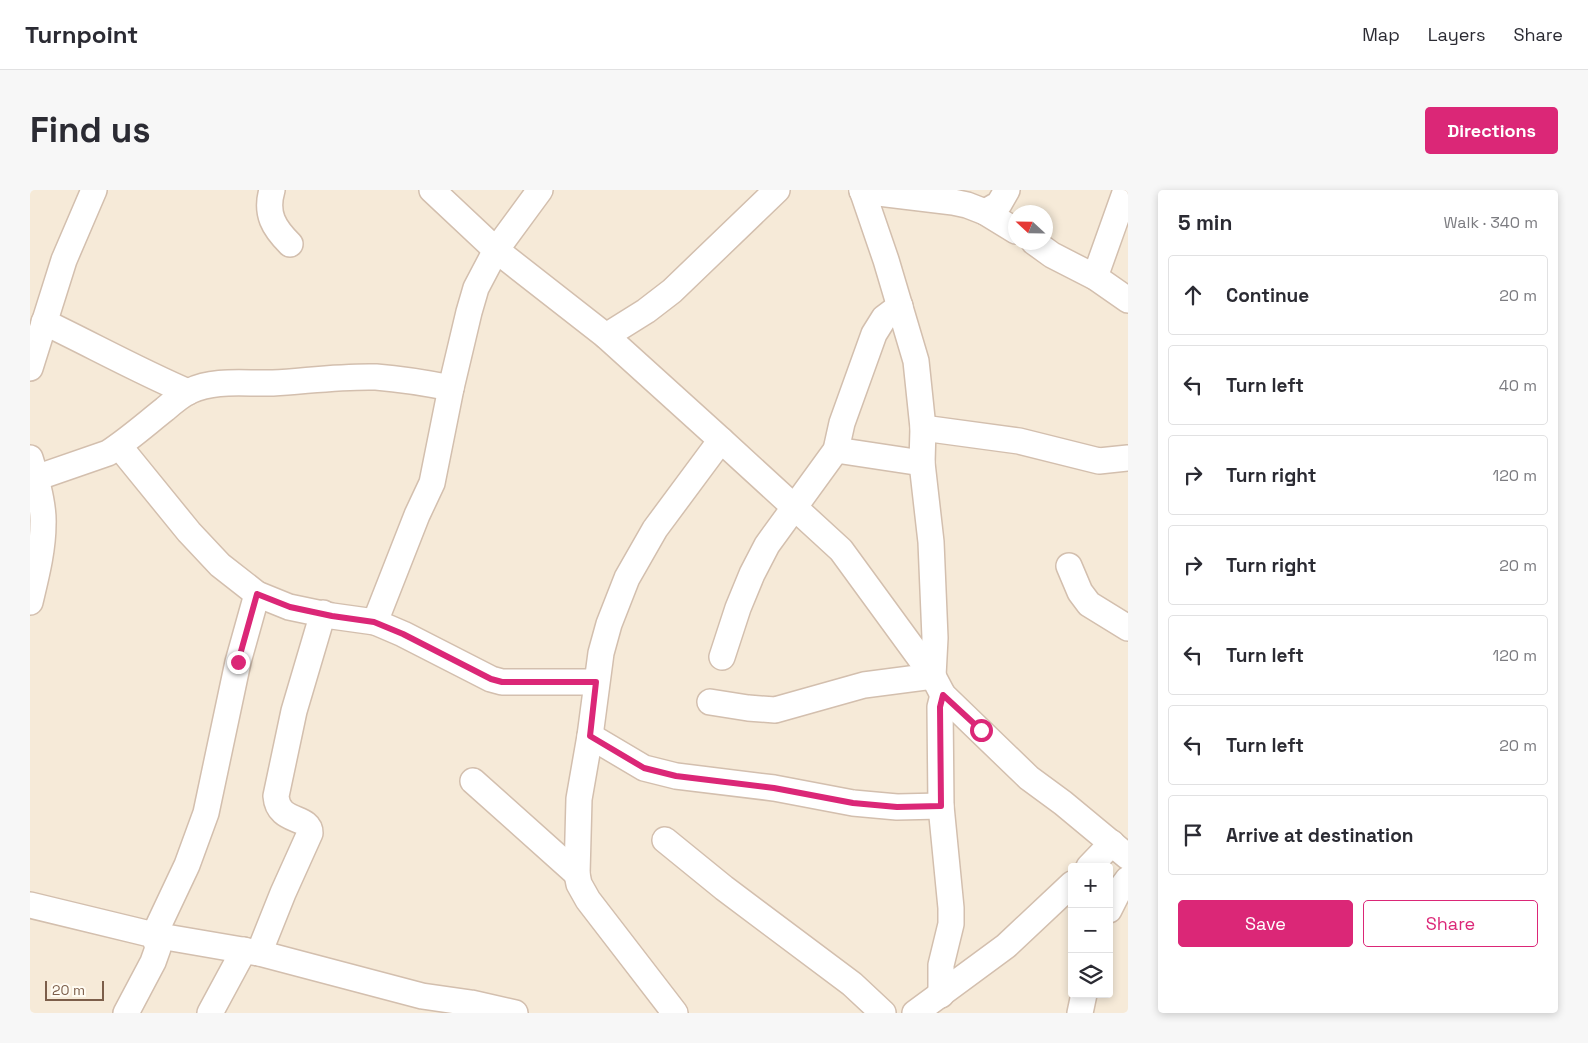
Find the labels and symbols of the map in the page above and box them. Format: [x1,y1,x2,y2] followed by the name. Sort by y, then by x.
[1008,205,1053,250] north arrow
[227,651,250,674] route end
[970,719,993,742] route start
[45,978,104,1001] scale bar

